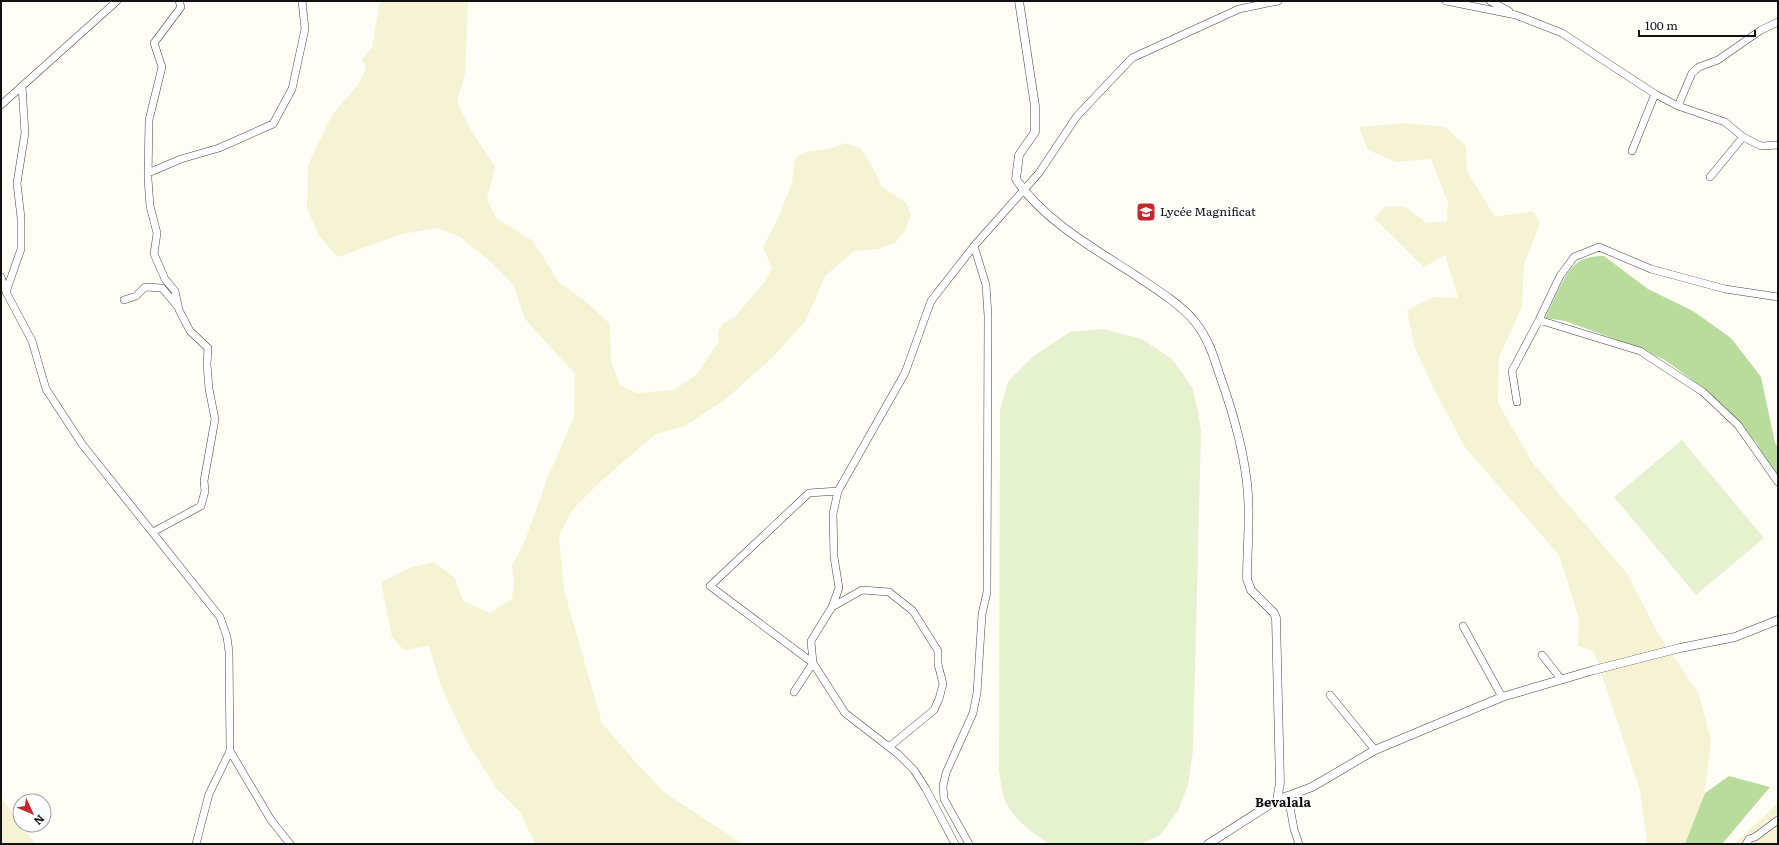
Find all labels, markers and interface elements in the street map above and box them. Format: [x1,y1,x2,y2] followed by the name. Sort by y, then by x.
[1639,12,1755,38] scale bar
[1645,16,1678,34] text: 100 m
[1135,201,1157,223] school or university icon: Lycée Magnificat
[1160,202,1256,220] place label: Lycée Magnificat
[1255,792,1311,811] district label: Bevalala
[12,793,52,833] north arrow
[31,812,49,830] text: N

